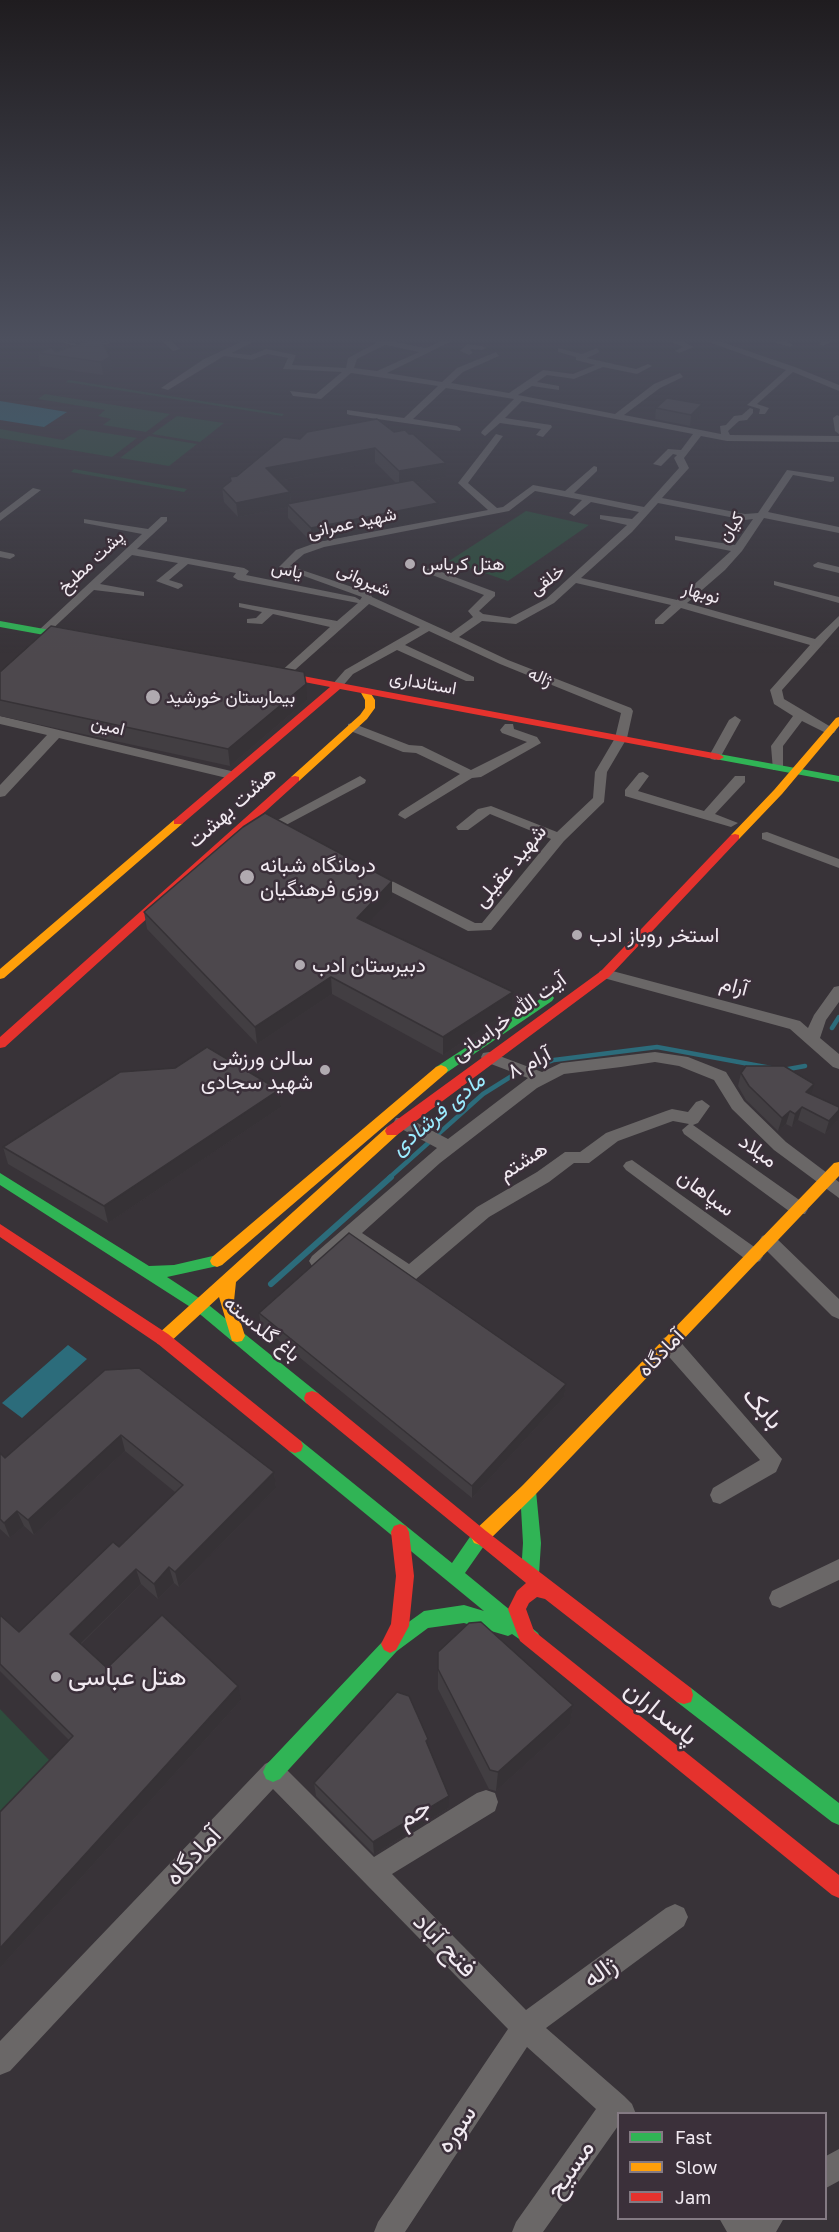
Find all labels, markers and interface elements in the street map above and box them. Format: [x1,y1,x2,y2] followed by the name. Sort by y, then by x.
[306,503,398,543] street label: شهید عمرانی
[713,508,749,546] street label: کیان
[54,526,128,598] street label: پشت مطبخ
[422,553,504,575] place label: هتل کریاس
[269,556,305,584] street label: یاس
[403,557,417,571] marker: هتل کریاس
[334,559,394,601] street label: شیروانی
[525,560,569,600] street label: خلقی
[680,578,722,608] street label: نوبهار
[525,662,555,692] street label: ژاله
[388,666,458,700] street label: استانداری
[166,686,295,708] place label: بیمارستان خورشید
[144,688,162,706] marker: بیمارستان خورشید
[89,711,127,741] street label: امین
[182,761,282,853] street label: هشت بهشت
[468,819,552,913] street label: شهید عقیلی
[260,852,379,902] place label: درمانگاه شبانه روزی فرهنگیان
[238,868,256,886] marker: درمانگاه شبانه روزی فرهنگیان
[589,922,719,948] place label: استخر روباز ادب
[570,928,584,942] marker: استخر روباز ادب
[312,952,426,978] place label: دبیرستان ادب
[293,958,307,972] marker: دبیرستان ادب
[447,967,571,1067] street label: آیت الله خراسانی
[717,970,751,1002] street label: آرام
[503,1041,555,1085] street label: ۸ آرام
[201,1045,313,1095] place label: سالن ورزشی شهید سجادی
[318,1063,332,1077] marker: سالن ورزشی شهید سجادی
[385,1067,491,1161] water label: مادی فرشادی
[734,1129,782,1173] street label: میلاد
[494,1136,552,1186] street label: هشتم
[673,1164,739,1222] street label: سپاهان
[218,1290,306,1368] street label: باغ گلدسته
[632,1324,690,1382] street label: آمادگاه
[736,1380,790,1436] street label: بابک
[68,1661,187,1693] place label: هتل عباسی
[49,1670,63,1684] marker: هتل عباسی
[618,1674,704,1752] street label: پاسداران
[391,1791,437,1835] street label: جم
[158,1820,228,1892] street label: آمادگاه
[407,1906,483,1984] street label: فتح آباد
[577,1949,623,1995] street label: ژاله
[429,2099,483,2159] street label: سوره
[617,2112,827,2220] legend
[675,2126,712,2148] text: Fast
[539,2134,601,2204] street label: مسیح
[675,2156,717,2178] text: Slow
[675,2186,711,2208] text: Jam

